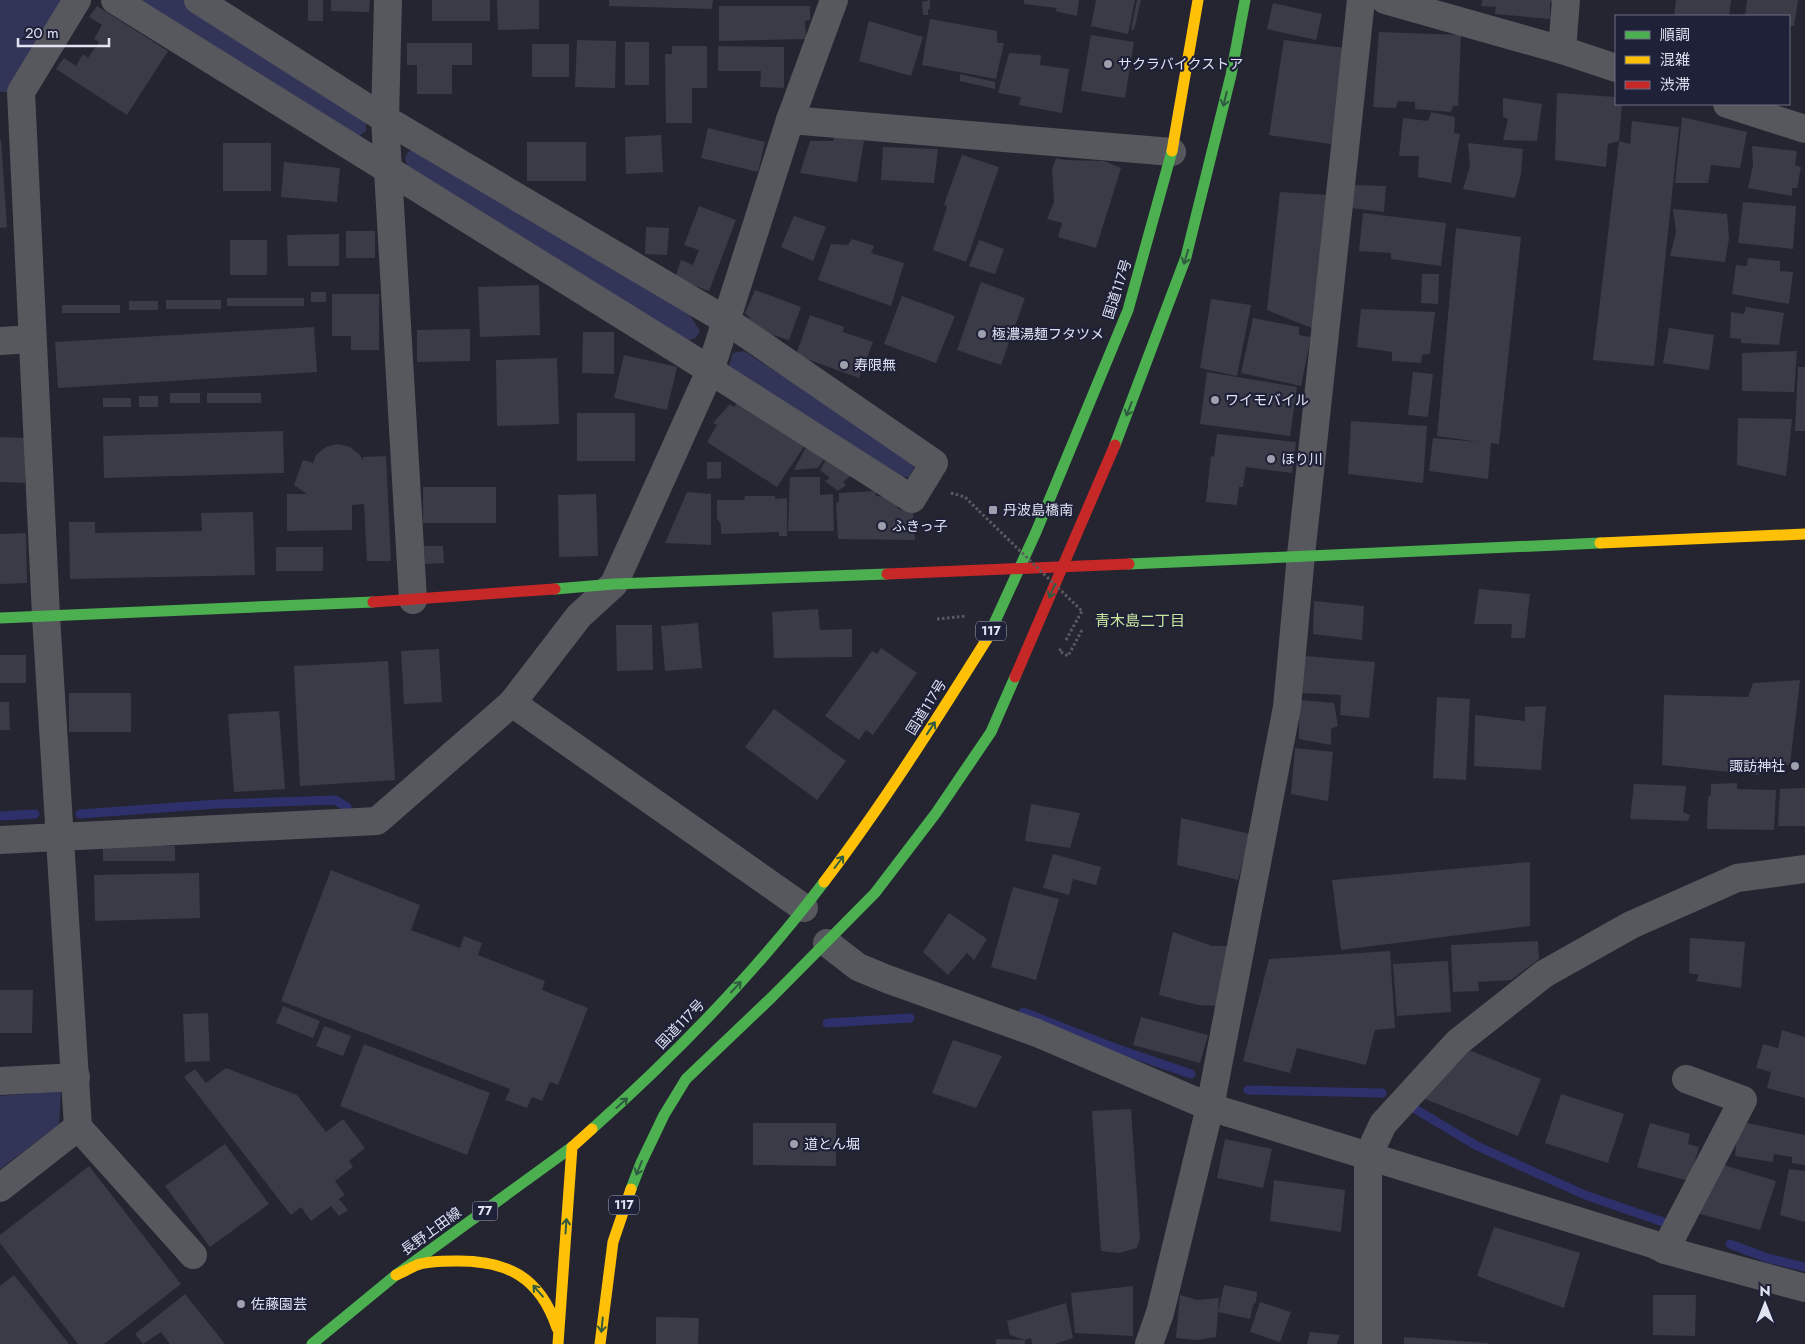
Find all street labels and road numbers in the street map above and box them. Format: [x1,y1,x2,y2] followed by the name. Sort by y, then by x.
[1098,256,1136,322] street label: 国道117号
[976,622,1006,640] road number: 117
[901,675,951,739] street label: 国道117号
[651,995,709,1053] street label: 国道117号
[609,1196,639,1214] road number: 117
[397,1202,465,1260] street label: 長野上田線
[472,1202,498,1220] road number: 77

